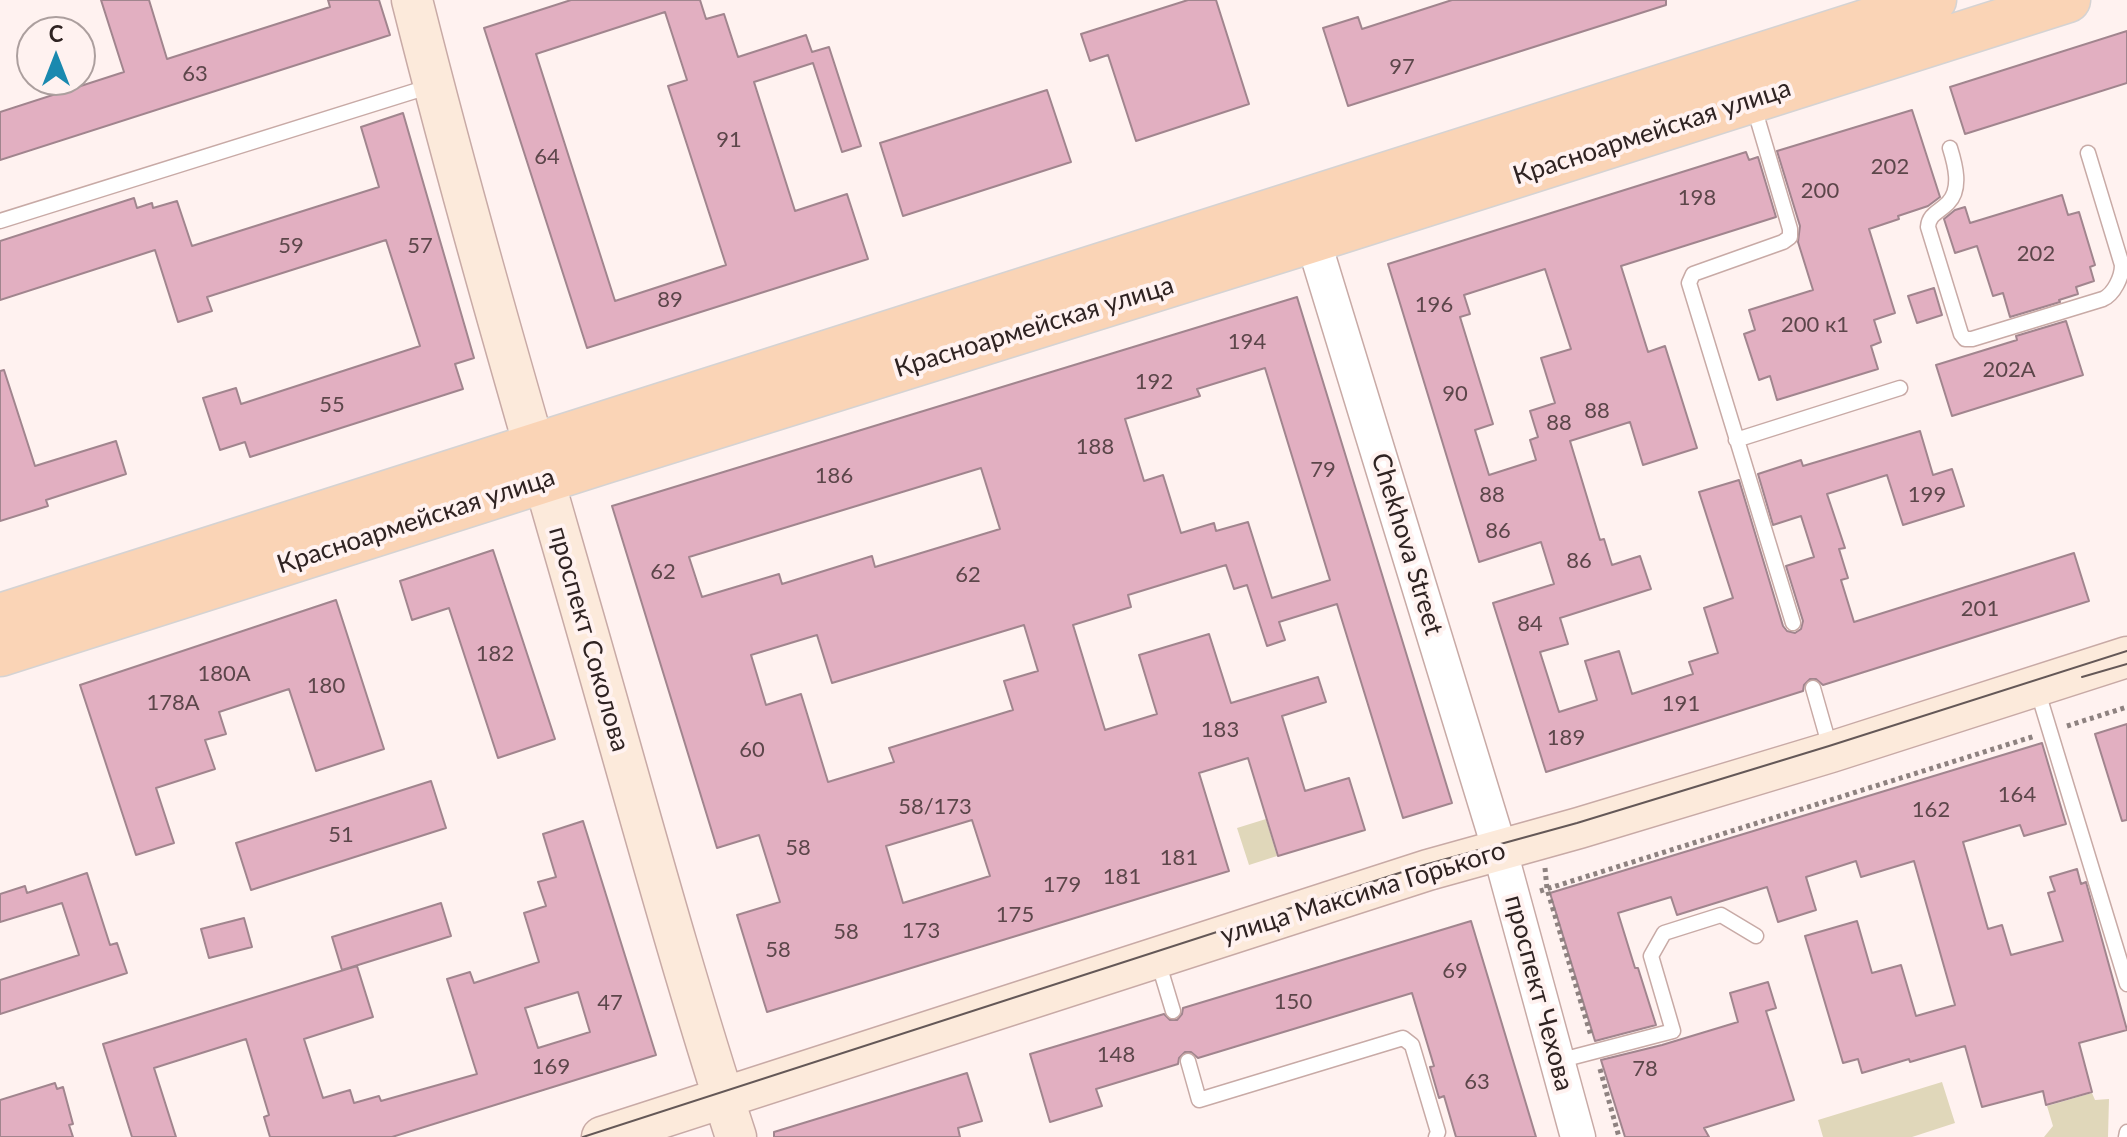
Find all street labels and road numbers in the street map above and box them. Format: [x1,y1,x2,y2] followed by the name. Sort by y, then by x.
[1509,72,1795,192] street label: Красноармейская улица
[891,270,1177,384] street label: Красноармейская улица
[1364,449,1450,639] street label: Chekhova Street
[273,461,559,581] street label: Красноармейская улица
[542,523,636,755] street label: проспект Соколова
[1217,835,1509,951] street label: улица Максима Горького
[1498,892,1580,1094] street label: проспект Чехова

